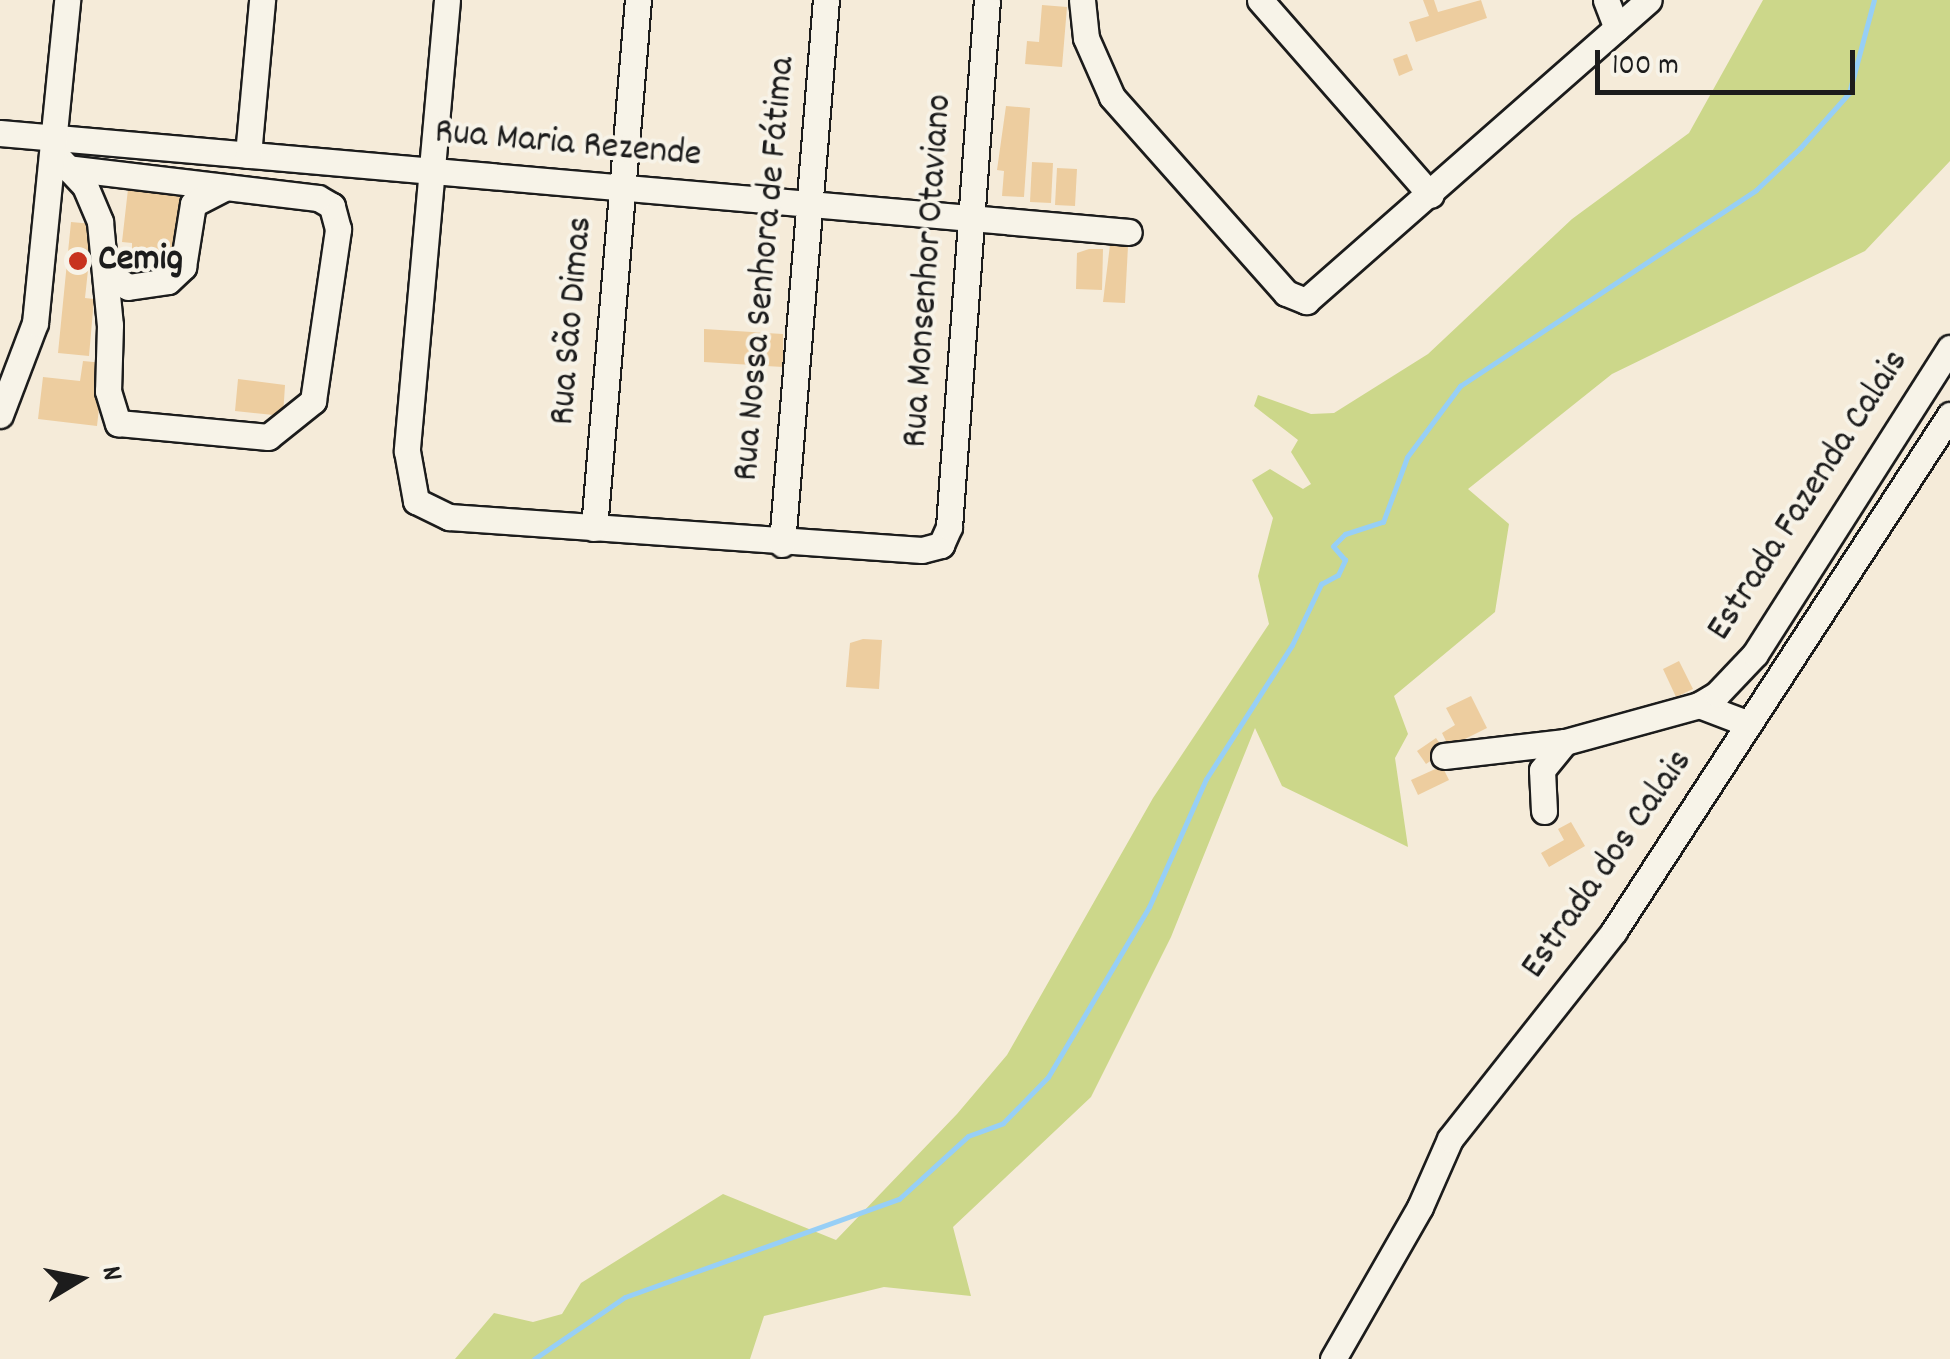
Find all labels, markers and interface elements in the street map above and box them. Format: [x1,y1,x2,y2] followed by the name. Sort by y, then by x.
[1600,30,1860,92] scale bar
[1612,46,1679,89] text: 100 m
[725,55,807,483] street label: Rua Nossa Senhora de Fátima
[894,93,964,449] street label: Rua Monsenhor Otaviano
[433,111,703,179] street label: Rua Maria Rezende
[541,215,605,427] street label: Rua São Dimas
[98,238,183,284] place label: Cemig
[67,250,89,272] marker: Cemig
[1698,342,1920,650] street label: Estrada Fazenda Calais
[1512,742,1704,988] street label: Estrada dos Calais
[30,1229,130,1329] north arrow
[89,1264,130,1284] text: N

